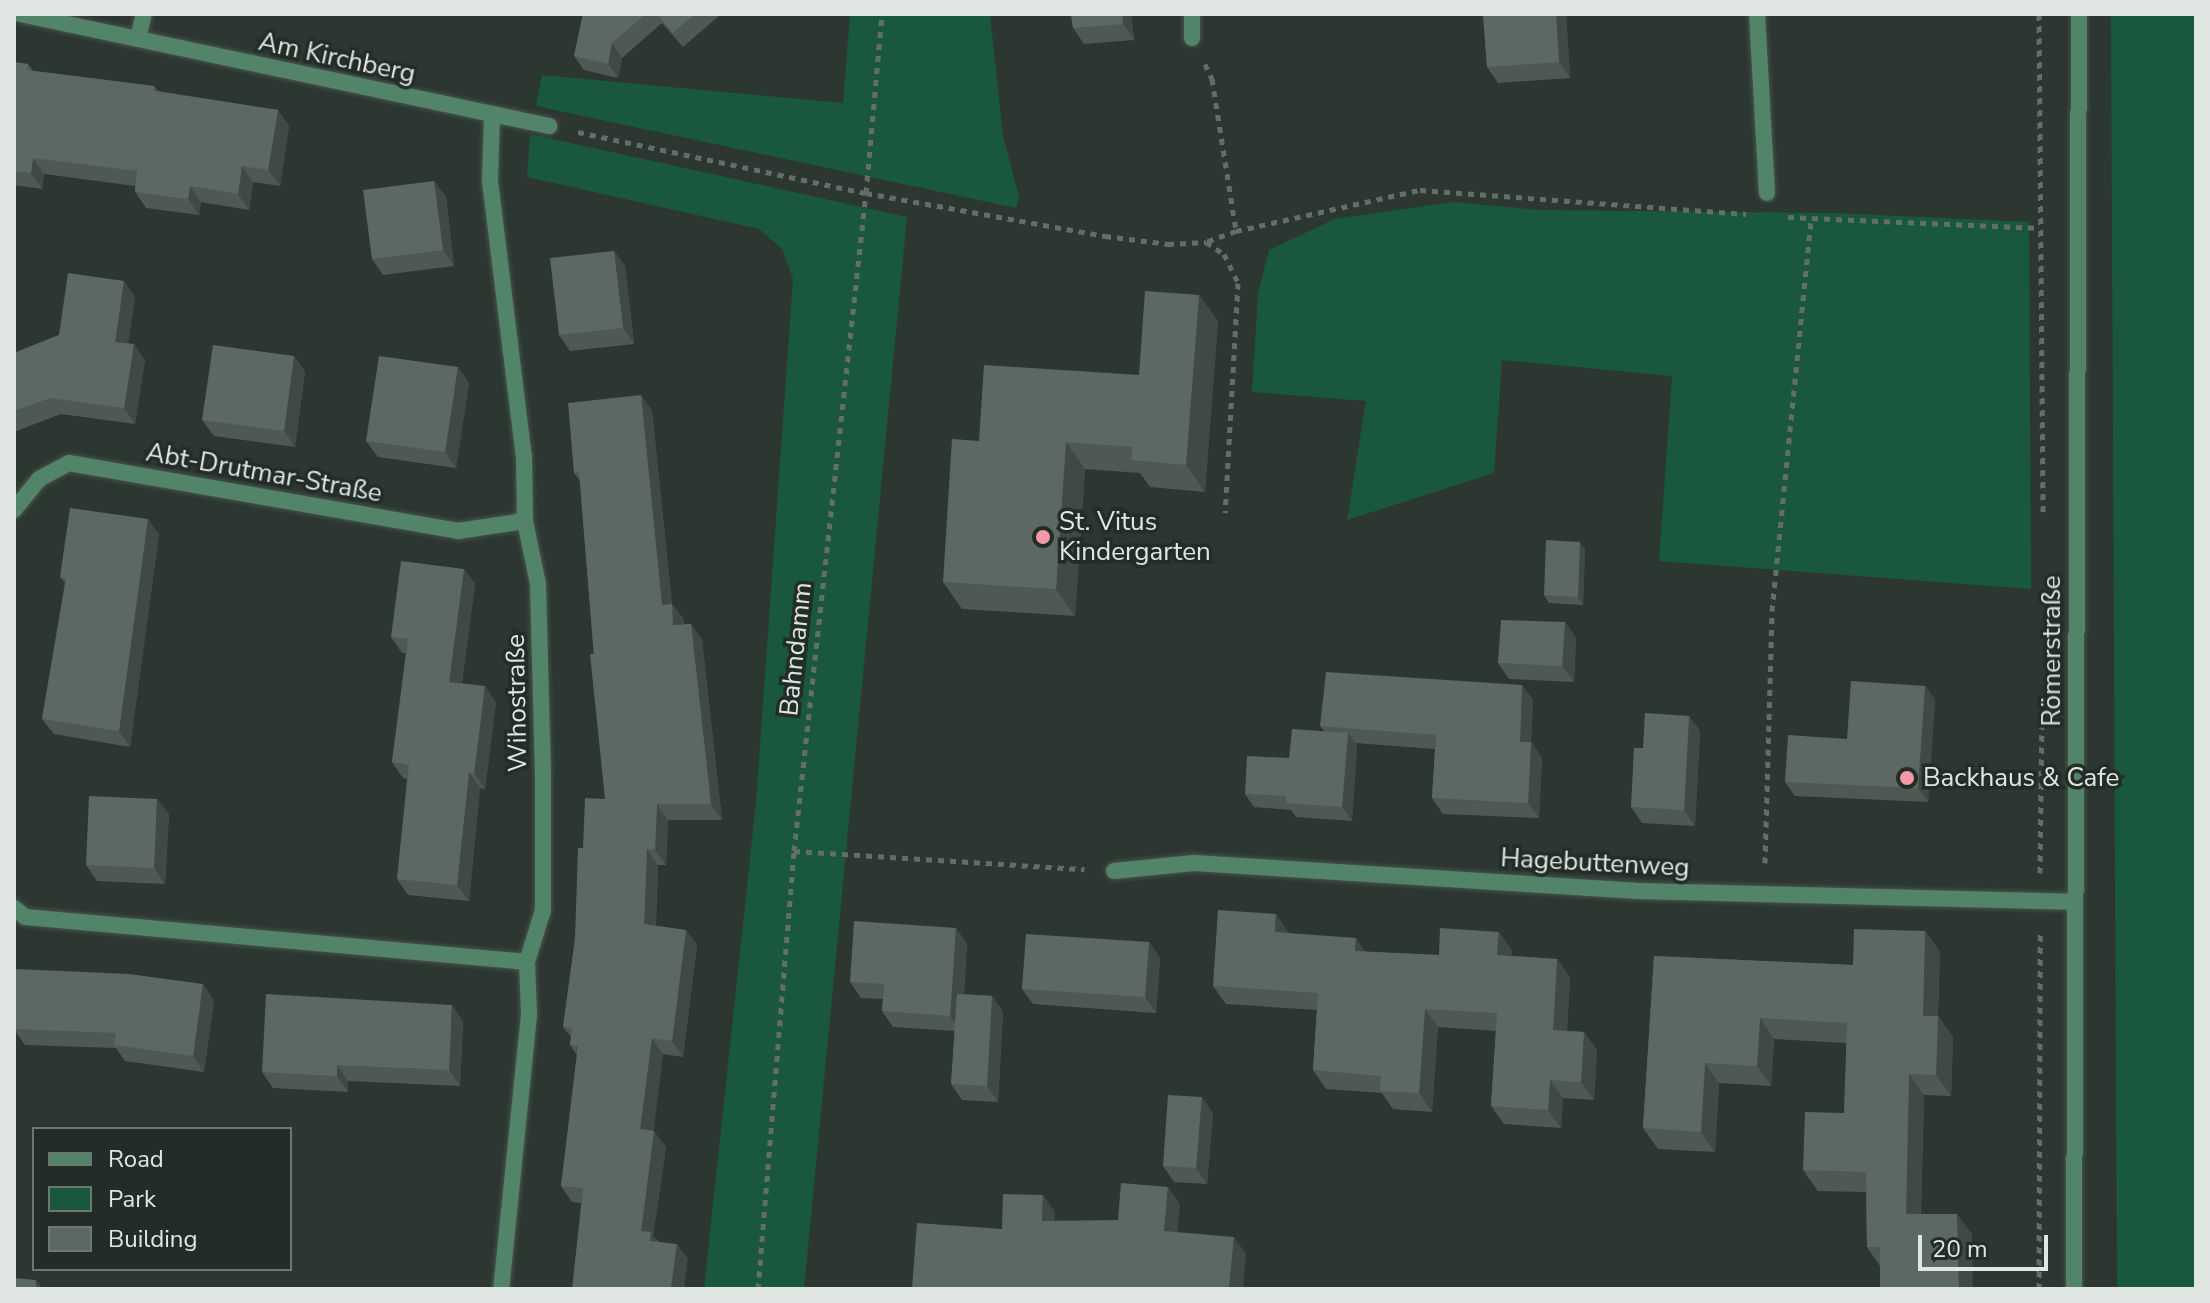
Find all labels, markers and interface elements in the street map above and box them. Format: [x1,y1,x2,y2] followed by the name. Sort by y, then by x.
[256,26,418,90] street label: Am Kirchberg
[144,437,384,509] street label: Abt-Drutmar-Straße
[1059,506,1211,568] place label: St. Vitus Kindergarten
[1034,528,1052,546] marker: St. Vitus Kindergarten
[2036,575,2068,727] street label: Römerstraße
[773,581,819,717] street label: Bahndamm
[500,634,534,772] street label: Wihostraße
[1923,762,2119,794] place label: Backhaus & Cafe
[1898,769,1916,787] marker: Backhaus & Cafe
[1500,842,1690,884] street label: Hagebuttenweg
[32,1127,292,1271] legend
[108,1143,164,1175] text: Road
[108,1183,156,1215] text: Park
[1922,1219,2052,1269] scale bar
[108,1223,198,1255] text: Building
[1932,1233,1988,1265] text: 20 m

